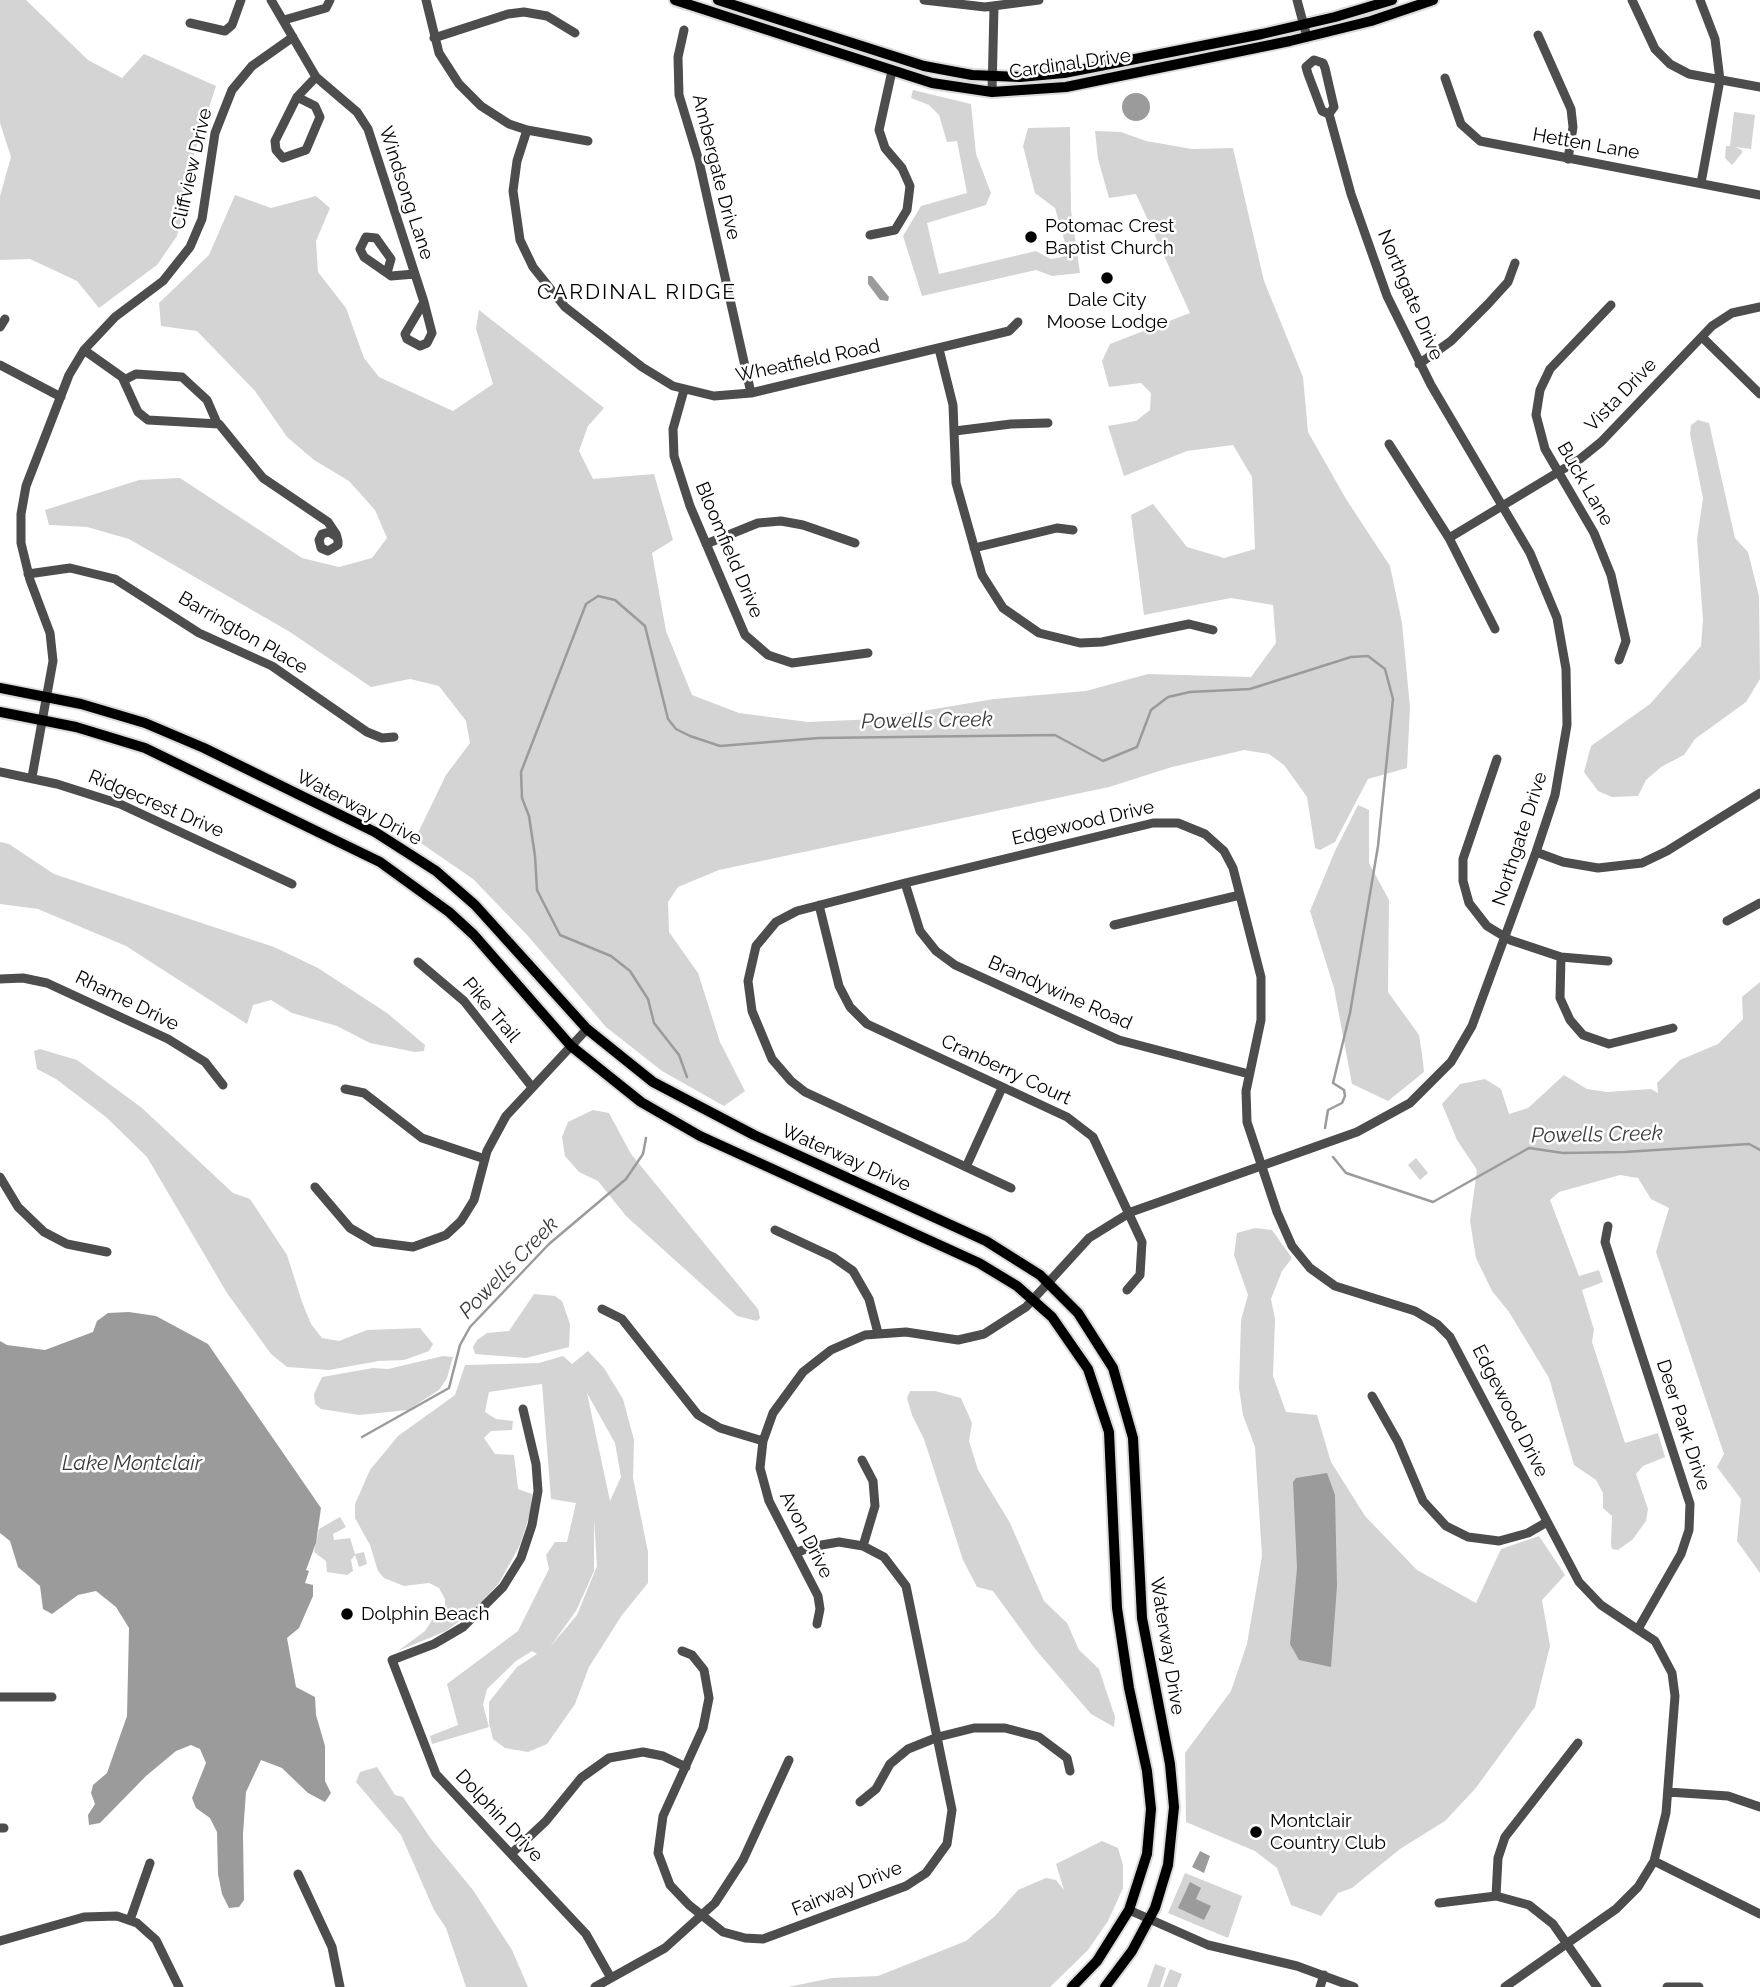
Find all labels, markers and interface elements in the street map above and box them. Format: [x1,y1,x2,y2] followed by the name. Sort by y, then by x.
[1008,44,1132,84] street label: Cardinal Drive
[687,92,745,242] street label: Ambergate Drive
[167,106,217,232] street label: Cliffview Drive
[1531,123,1641,165] street label: Hetten Lane
[374,124,438,262] street label: Windsong Lane
[1045,215,1174,259] place label: Potomac Crest Baptist Church
[1372,226,1448,364] street label: Northgate Drive
[1023,229,1039,245] marker: Potomac Crest Baptist Church
[1099,270,1115,286] marker: Dale City Moose Lodge
[539,280,735,306] district label: CARDINAL RIDGE
[1046,289,1168,333] place label: Dale City Moose Lodge
[734,335,882,387] street label: Wheatfield Road
[1580,354,1662,436] street label: Vista Drive
[1552,438,1618,530] street label: Buck Lane
[690,478,768,622] street label: Bloomfield Drive
[174,587,312,679] street label: Barrington Place
[861,707,993,735] water label: Powells Creek
[85,765,227,843] street label: Ridgecrest Drive
[292,765,426,851] street label: Waterway Drive
[1488,769,1552,909] street label: Northgate Drive
[1010,796,1156,850] street label: Edgewood Drive
[985,951,1135,1035] street label: Brandywine Road
[71,966,183,1036] street label: Rhame Drive
[457,973,525,1047] street label: Pike Trail
[937,1030,1075,1110] street label: Cranberry Court
[778,1119,914,1197] street label: Waterway Drive
[1531,1121,1663,1149] water label: Powells Creek
[454,1212,564,1324] water label: Powells Creek
[1467,1341,1553,1481] street label: Edgewood Drive
[1651,1357,1715,1493] street label: Deer Park Drive
[62,1451,202,1477] water label: Lake Montclair
[774,1488,838,1582] street label: Avon Drive
[1145,1576,1189,1716] street label: Waterway Drive
[361,1603,490,1625] place label: Dolphin Beach
[339,1606,355,1622] marker: Dolphin Beach
[450,1765,548,1867] street label: Dolphin Drive
[1270,1810,1386,1854] place label: Montclair Country Club
[1248,1824,1264,1840] marker: Montclair Country Club
[789,1857,905,1921] street label: Fairway Drive

